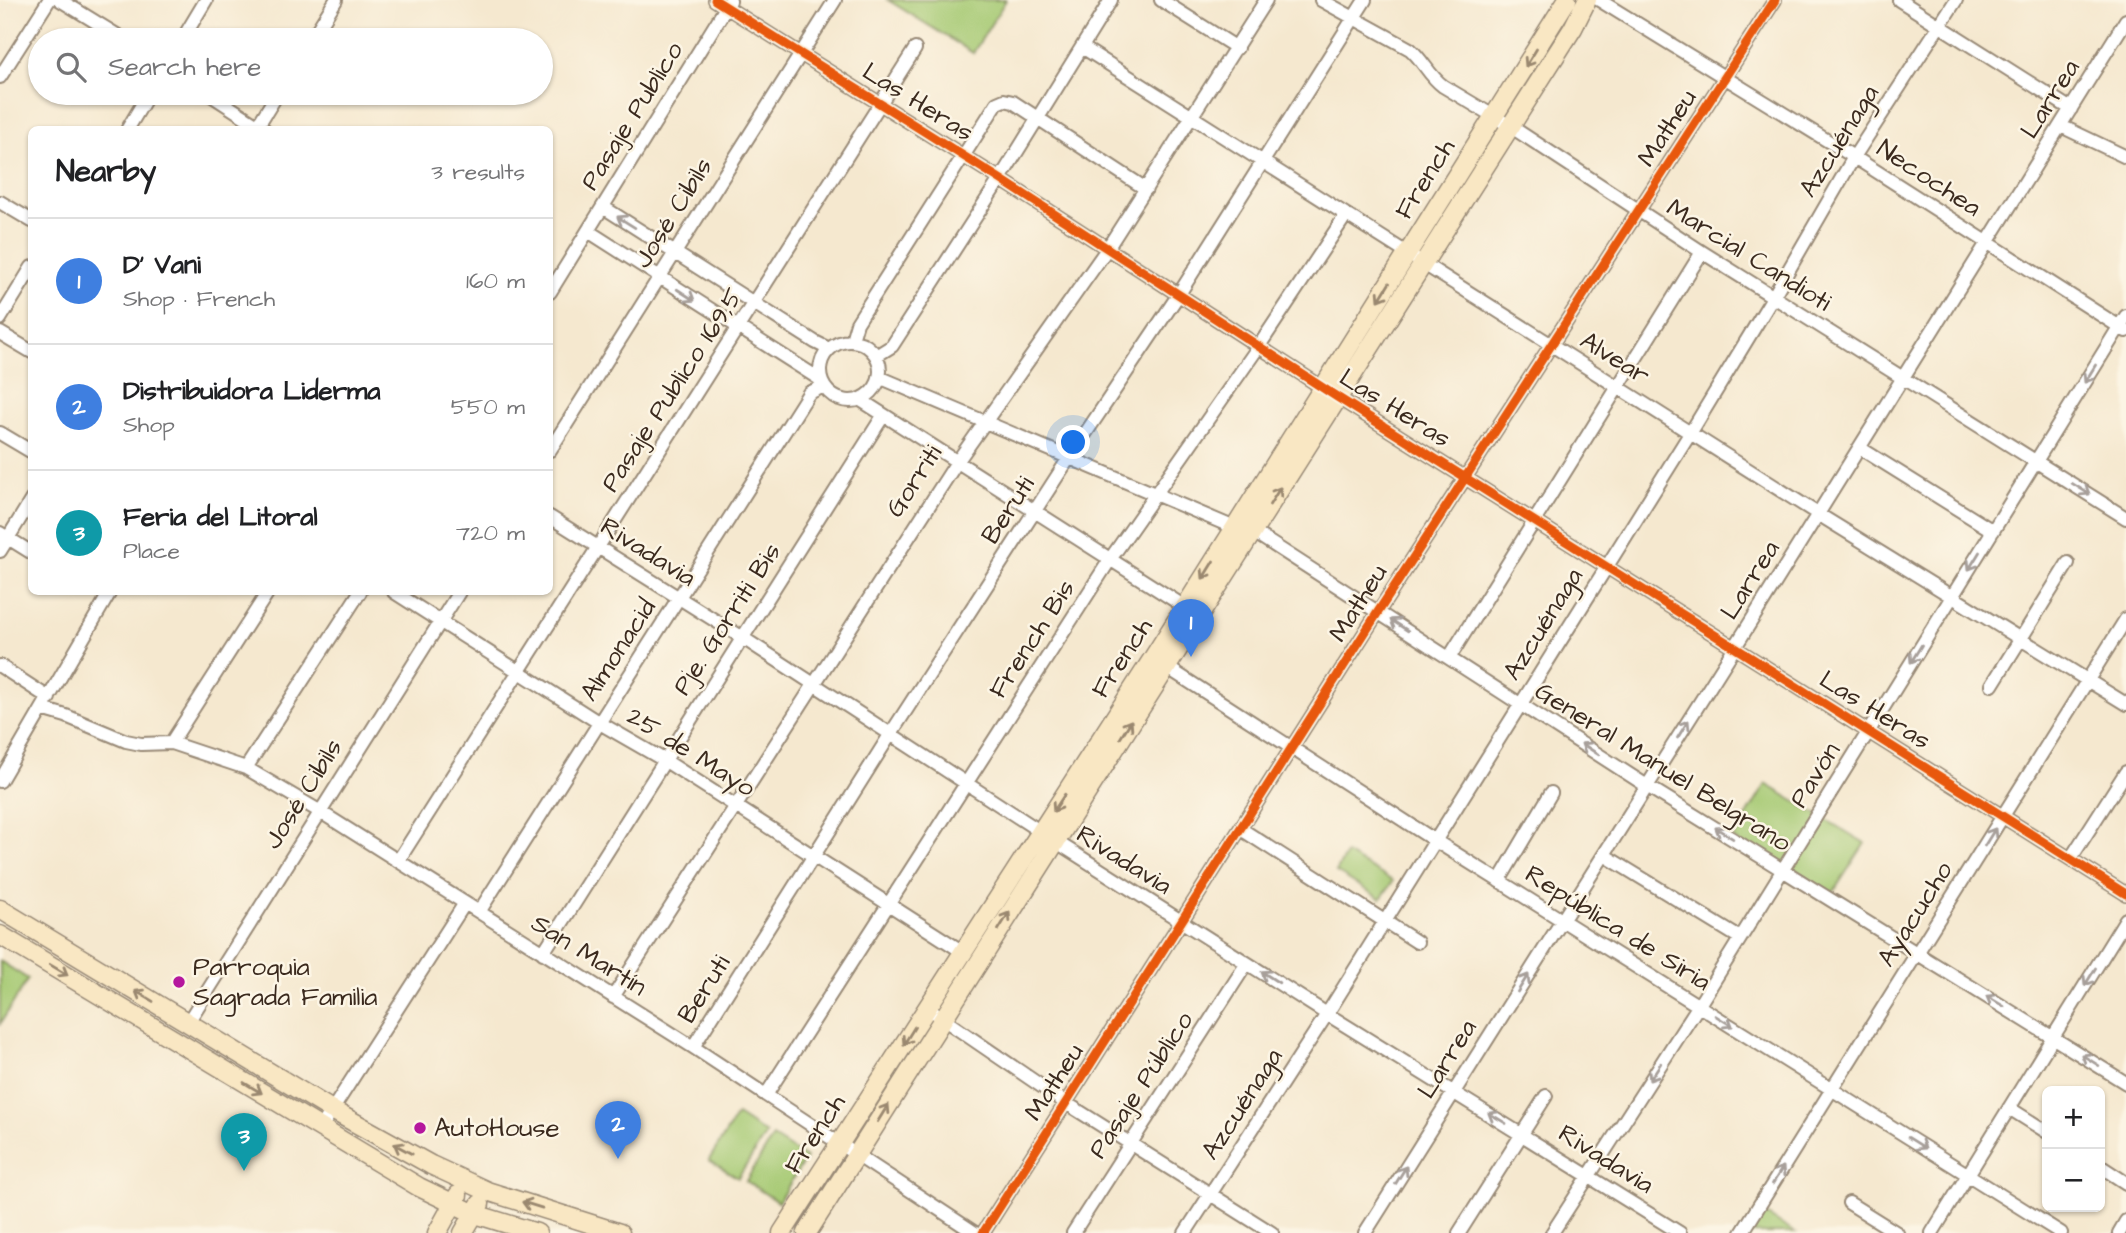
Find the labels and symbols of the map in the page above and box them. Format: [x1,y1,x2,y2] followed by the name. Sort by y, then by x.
[572,35,692,197] street label: Pasaje Publico
[1524,48,1538,68] one-way arrow
[2012,52,2088,146] street label: Larrea
[855,54,981,150] street label: Las Heras
[1790,78,1889,205] street label: Azcuénaga
[1629,82,1705,174] street label: Matheu
[1870,131,1988,225] street label: Necochea
[1386,132,1464,226] street label: French
[625,151,721,275] street label: José Cibils
[1660,190,1838,320] street label: Marcial Candioti
[617,214,636,229] one-way arrow
[592,281,752,499] street label: Pasaje Publico 169,5
[1377,282,1391,302] one-way arrow
[676,288,696,302] one-way arrow
[1573,323,1657,393] street label: Alvear
[1332,360,1458,456] street label: Las Heras
[2082,363,2096,383] one-way arrow
[1056,425,1090,459] your location
[877,438,951,524] street label: Gorriti
[973,469,1043,551] street label: Beruti
[2070,483,2090,497] one-way arrow
[1268,486,1282,506] one-way arrow
[593,509,703,595] street label: Rivadavia
[1712,533,1788,627] street label: Larrea
[664,536,790,702] street label: Pje. Gorriti Bis
[1967,551,1981,571] one-way arrow
[1320,557,1396,649] street label: Matheu
[1201,560,1215,580] one-way arrow
[1494,561,1593,688] street label: Azcuénaga
[980,573,1084,705] street label: French Bis
[571,592,665,708] street label: Almonacid
[1168,599,1214,657] pin: 1
[1083,611,1161,705] street label: French
[1390,618,1409,633] one-way arrow
[1909,644,1923,663] one-way arrow
[1812,662,1938,758] street label: Las Heras
[1527,673,1798,863] street label: General Manuel Belgrano
[619,698,762,808] street label: 25 de Mayo
[1677,719,1691,739] one-way arrow
[1120,720,1134,740] one-way arrow
[255,732,351,856] street label: José Cibils
[1781,735,1849,815] street label: Pavón
[1581,741,1600,756] one-way arrow
[1052,793,1066,813] one-way arrow
[1069,817,1179,903] street label: Rivadavia
[1714,826,1734,840] one-way arrow
[1982,828,1997,847] one-way arrow
[1869,854,1963,975] street label: Ayacucho
[1518,856,1718,1000] street label: República de Siria
[524,905,654,1005] street label: San Martín
[998,912,1012,932] one-way arrow
[669,948,739,1030] street label: Beruti
[193,949,378,1017] place label: Parroquia Sagrada Familia
[48,963,68,977] one-way arrow
[2083,966,2097,986] one-way arrow
[1260,969,1280,983] one-way arrow
[171,974,187,990] marker: Parroquia Sagrada Familia
[1515,974,1530,993] one-way arrow
[135,989,155,1003] one-way arrow
[1985,994,2005,1008] one-way arrow
[1080,1004,1202,1166] street label: Pasaje Público
[1409,1012,1485,1106] street label: Larrea
[1714,1015,1734,1029] one-way arrow
[902,1025,916,1045] one-way arrow
[1016,1036,1092,1128] street label: Matheu
[1193,1041,1293,1168] street label: Azcuénaga
[2080,1052,2100,1066] one-way arrow
[1647,1062,1661,1082] one-way arrow
[242,1081,262,1095] one-way arrow
[776,1087,854,1181] street label: French
[595,1101,641,1159] pin: 2
[876,1104,890,1124] one-way arrow
[434,1110,560,1146] place label: AutoHouse
[1488,1111,1508,1125] one-way arrow
[221,1113,267,1171] pin: 3
[1551,1116,1661,1202] street label: Rivadavia
[412,1120,428,1136] marker: AutoHouse
[1906,1136,1926,1150] one-way arrow
[393,1142,414,1155] one-way arrow
[1395,1166,1409,1186] one-way arrow
[1772,1166,1786,1186] one-way arrow
[521,1198,543,1211] one-way arrow

